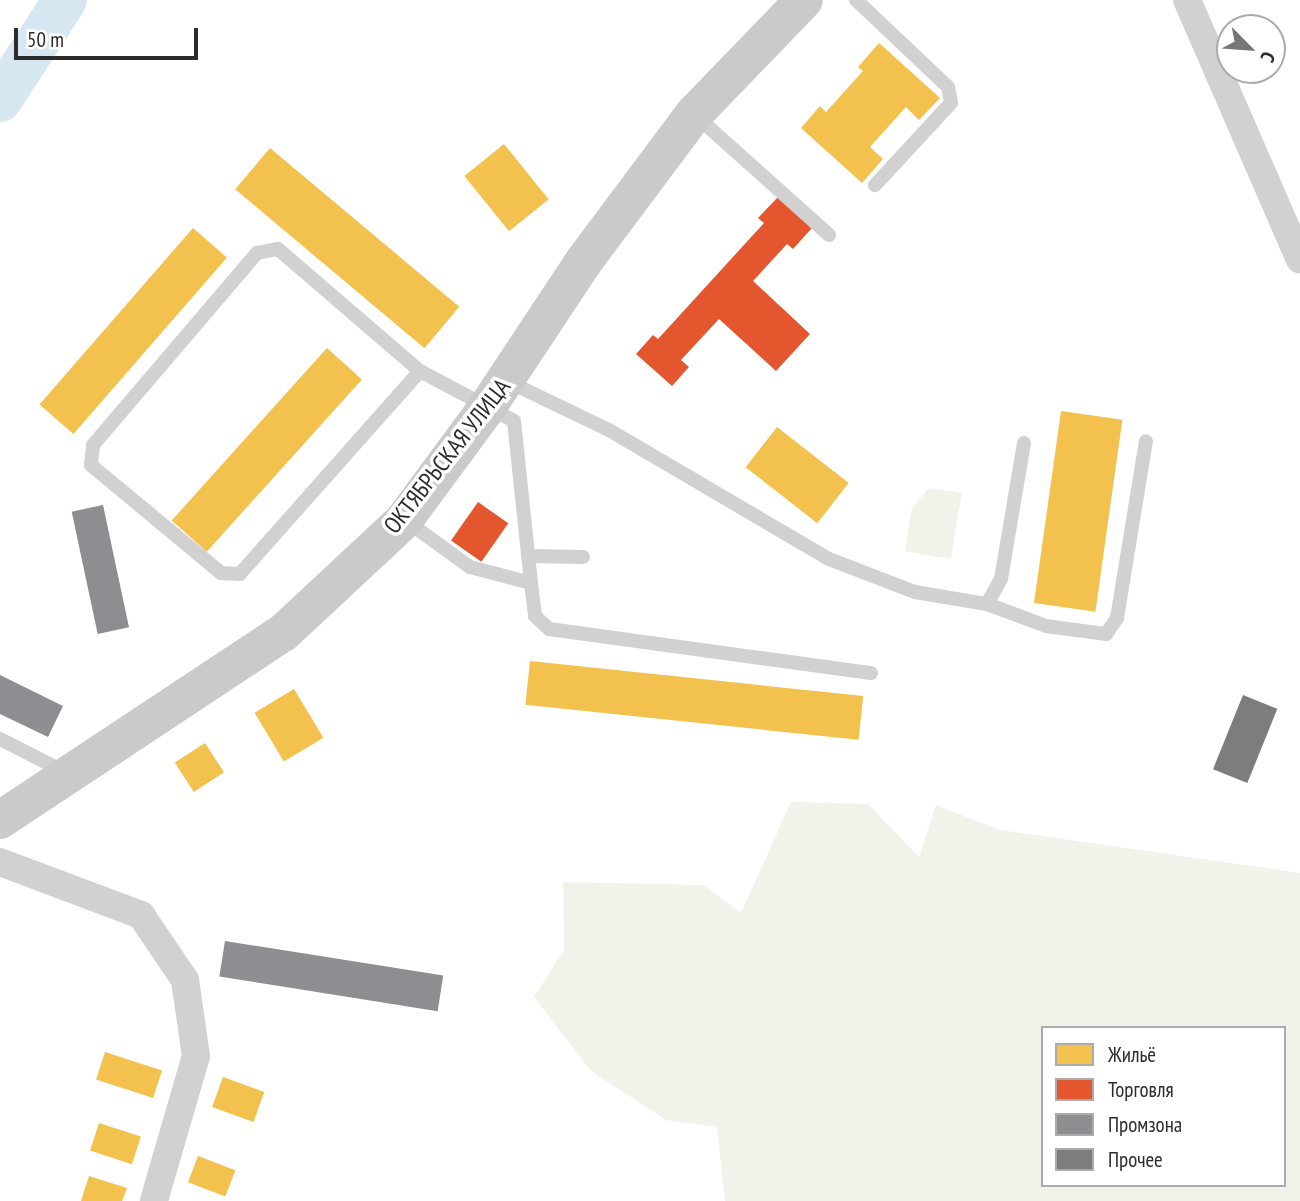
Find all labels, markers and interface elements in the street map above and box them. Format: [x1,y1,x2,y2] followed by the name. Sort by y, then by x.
[18,14,201,58] scale bar
[1216,14,1286,84] north arrow
[27,26,64,53] text: 50 m
[1256,48,1281,66] text: С
[377,373,517,539] street label: ОКТЯБРЬСКАЯ УЛИЦА
[1041,1026,1286,1187] legend
[1108,1041,1156,1068] text: Жильё
[1108,1076,1174,1103] text: Торговля
[1108,1111,1182,1138] text: Промзона
[1108,1146,1163,1173] text: Прочее

